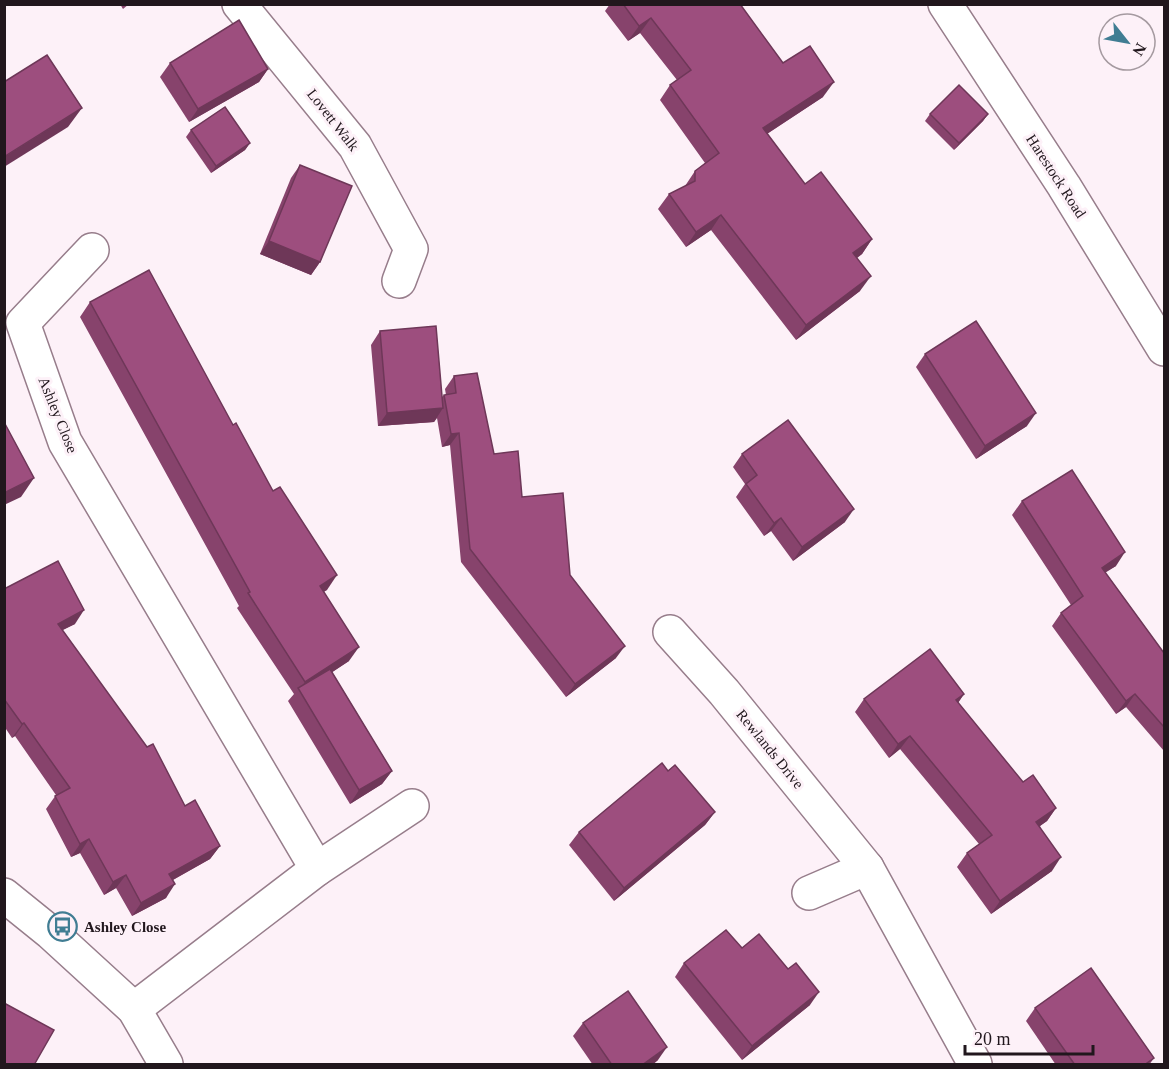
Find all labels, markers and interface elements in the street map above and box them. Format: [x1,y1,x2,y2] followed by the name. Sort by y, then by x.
[1097,12,1157,72] north arrow
[1129,40,1150,59] text: N
[304,86,362,154] street label: Lovett Walk
[1023,131,1089,221] street label: Harestock Road
[36,375,81,456] street label: Ashley Close
[733,706,807,792] street label: Rewlands Drive
[47,911,79,943] bus stop icon: Ashley Close
[84,919,166,935] place label: Ashley Close
[965,1018,1092,1056] scale bar
[974,1029,1011,1049] text: 20 m

